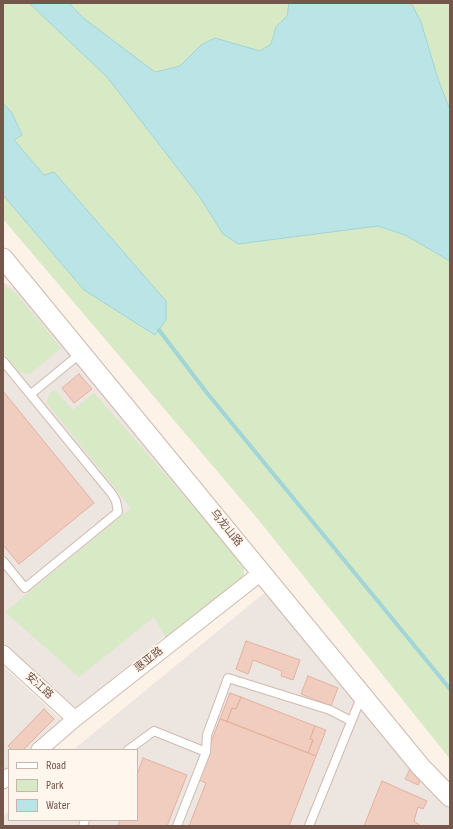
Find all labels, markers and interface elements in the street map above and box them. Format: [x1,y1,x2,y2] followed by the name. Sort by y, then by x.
[207,507,245,549] street label: 乌龙山路
[132,645,166,675] street label: 惠亚路
[22,670,56,702] street label: 安江路
[8,749,138,821] legend
[46,758,66,773] text: Road
[46,778,64,793] text: Park
[46,798,70,813] text: Water

